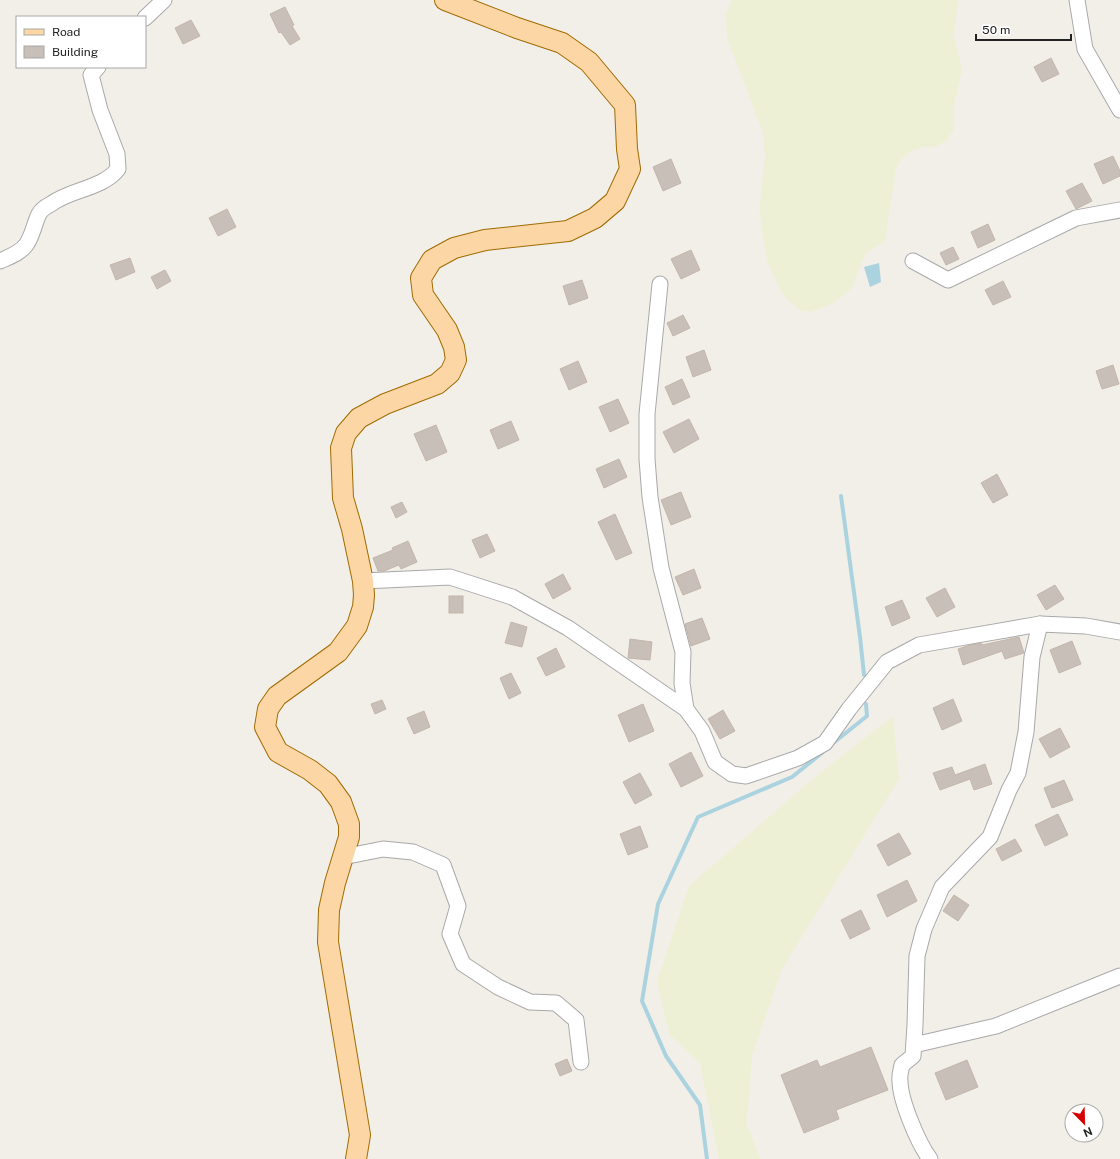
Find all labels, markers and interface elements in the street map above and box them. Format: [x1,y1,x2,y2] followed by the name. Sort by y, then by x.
[16,16,146,68] legend
[976,16,1071,42] scale bar
[982,23,1010,37] text: 50 m
[52,25,80,39] text: Road
[52,45,98,59] text: Building
[1064,1103,1104,1143] north arrow
[1082,1125,1094,1139] text: N

